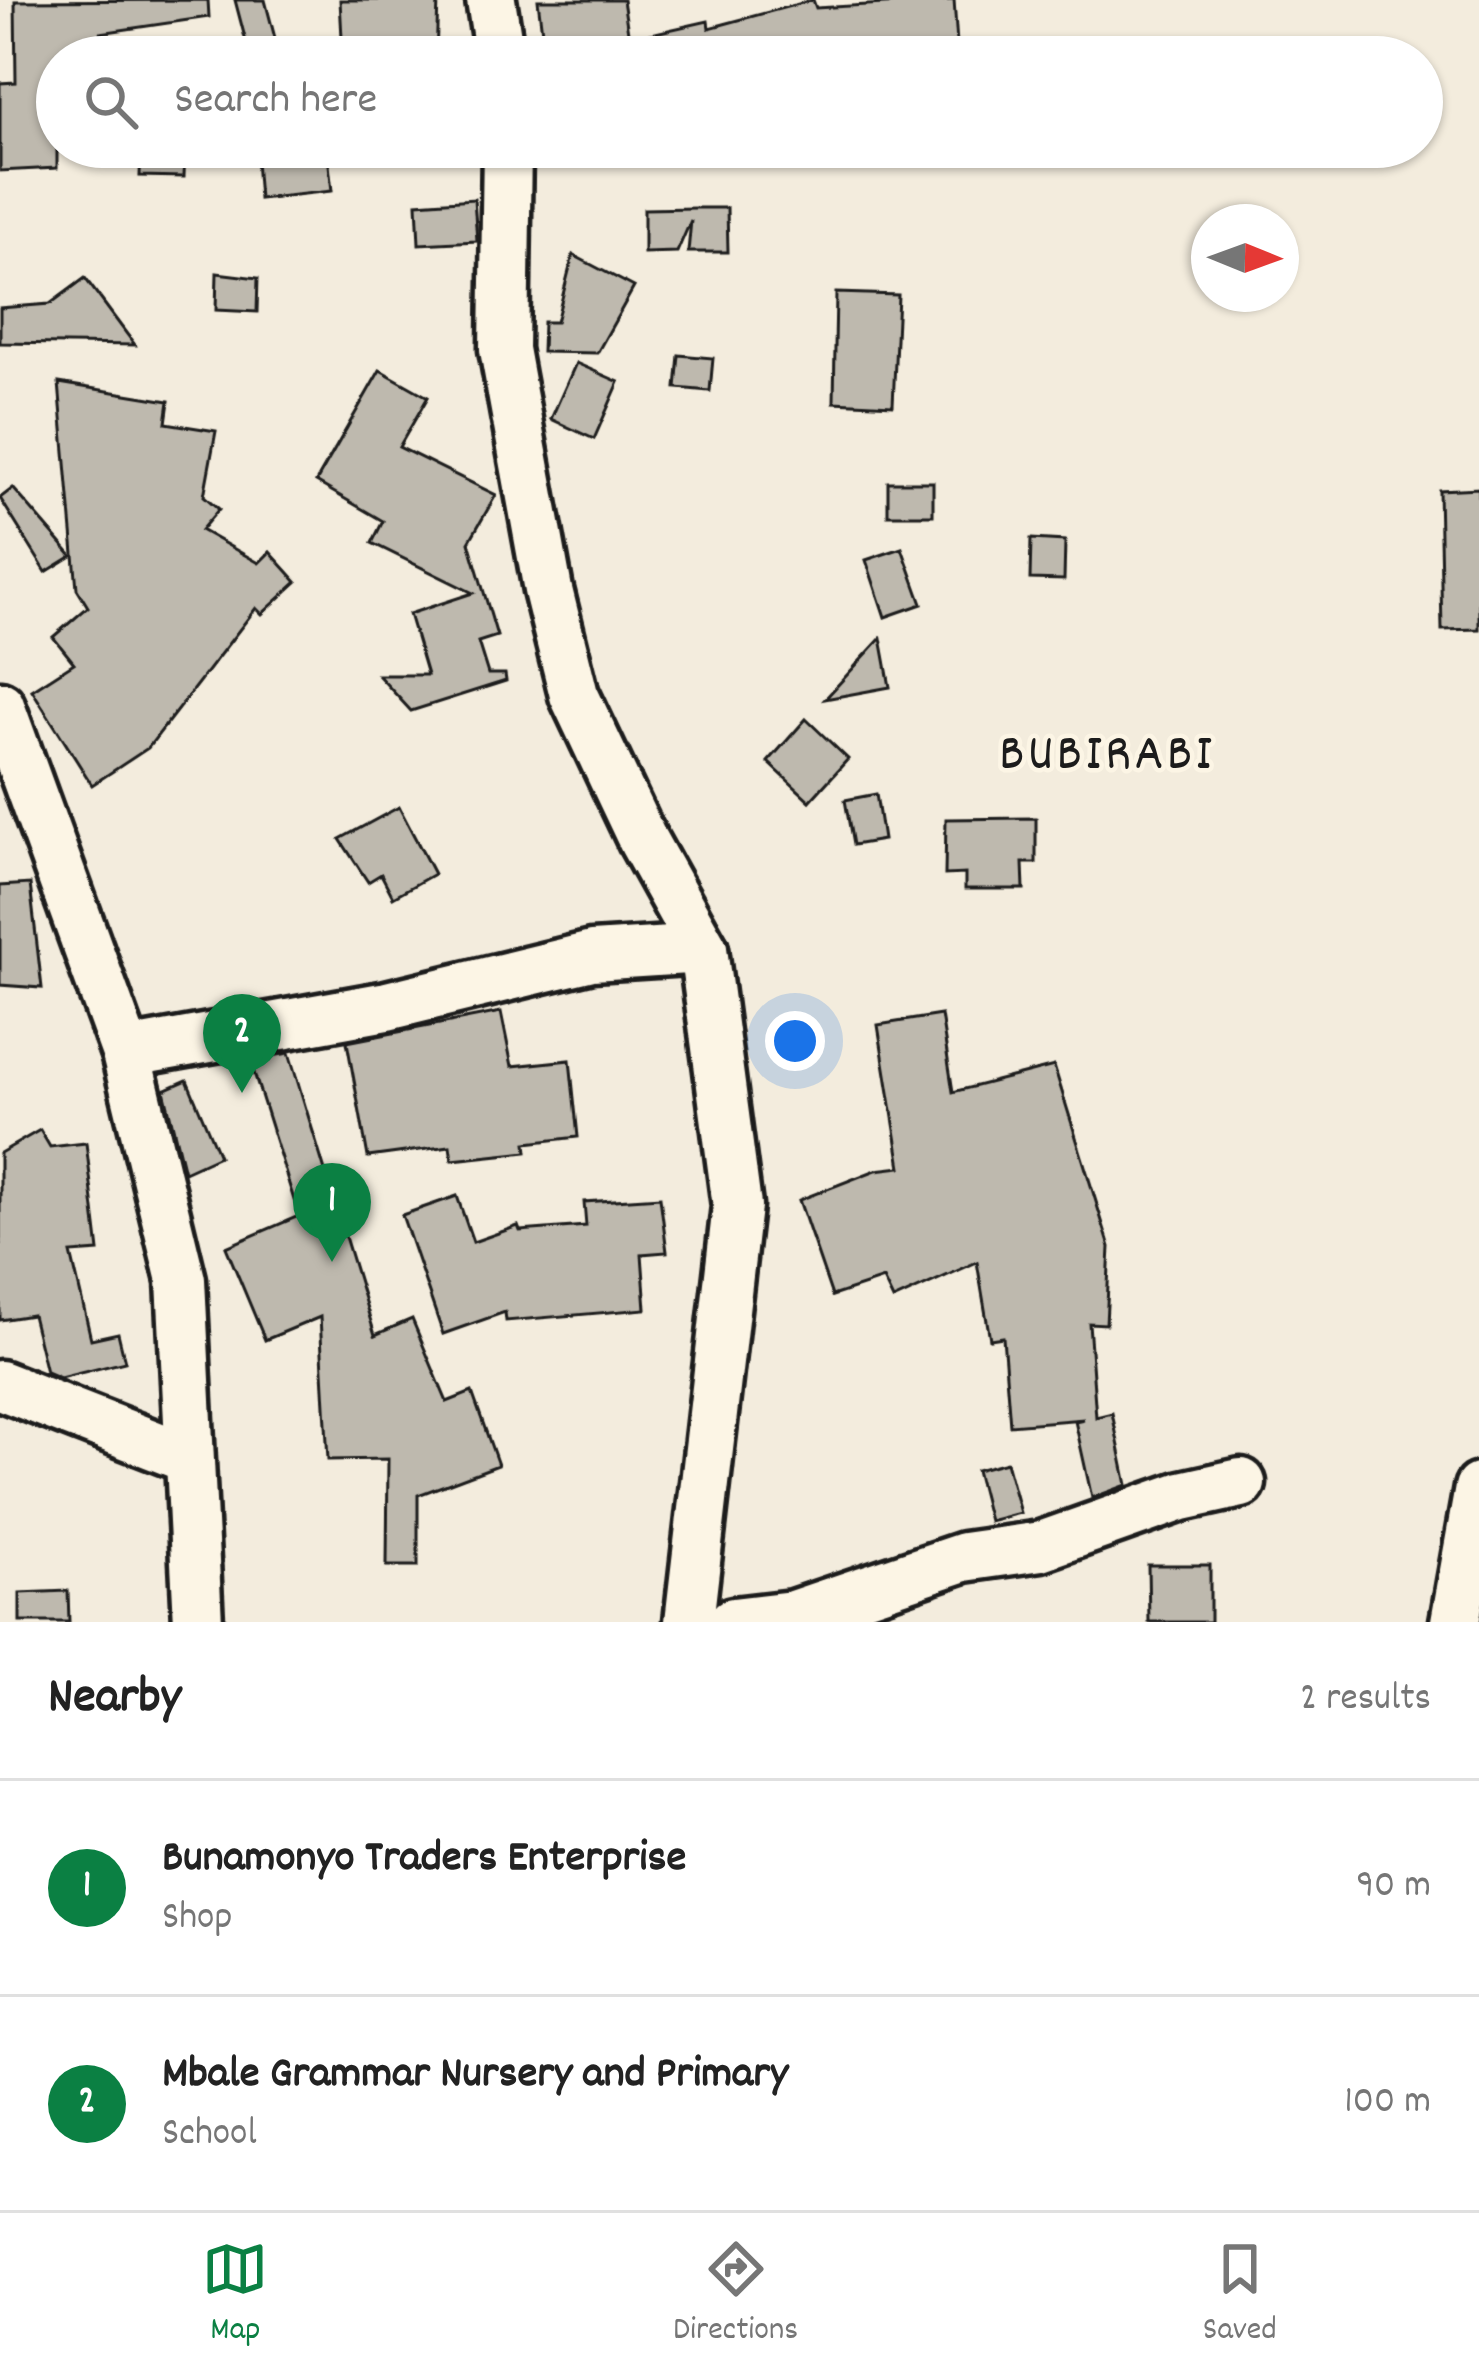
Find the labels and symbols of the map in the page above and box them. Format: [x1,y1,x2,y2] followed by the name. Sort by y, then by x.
[1191,204,1299,312] north arrow
[999,719,1215,796] district label: BUBIRABI
[203,994,281,1093] pin: 2
[765,1011,825,1071] your location
[293,1163,371,1262] pin: 1

